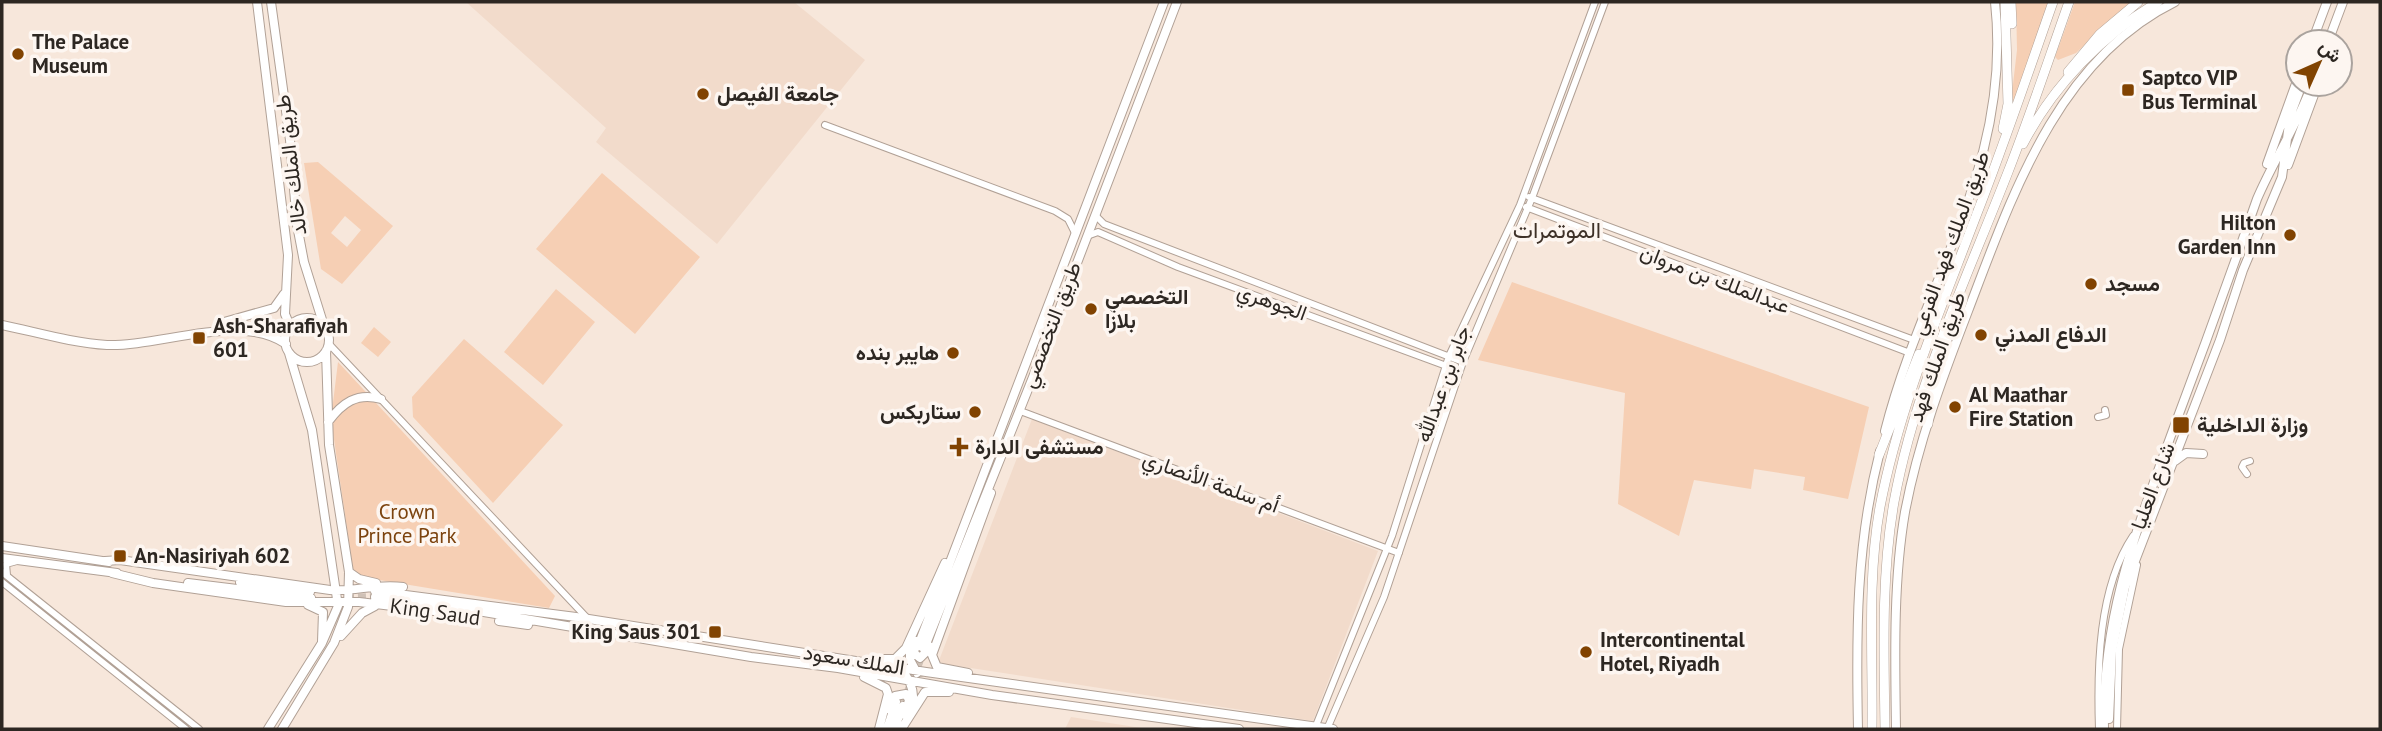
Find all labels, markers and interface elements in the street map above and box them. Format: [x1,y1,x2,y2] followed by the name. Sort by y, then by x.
[32,28,129,79] place label: The Palace Museum
[2284,28,2354,98] north arrow
[2314,34,2348,68] text: ش
[10,46,26,62] marker: The Palace Museum
[2142,64,2258,115] place label: Saptco VIP Bus Terminal
[717,80,839,107] place label: جامعة الفيصل
[2120,82,2136,98] marker: Saptco VIP Bus Terminal
[695,86,711,102] marker: جامعة الفيصل
[268,93,313,237] street label: طريق الملك خالد
[1904,147,1999,340] street label: طريق الملك فهد الفرعي
[2178,209,2276,260] place label: Hilton Garden Inn
[1513,215,1601,245] district label: الموتمرات
[2282,227,2298,243] marker: Hilton Garden Inn
[1637,238,1794,319] street label: عبدالملك بن مروان
[1014,258,1091,393] street label: طريق التخصصي
[2105,270,2160,297] place label: مسجد
[2083,276,2099,292] marker: مسجد
[1232,277,1311,330] street label: الجوهري
[1105,283,1189,334] place label: التخصصي بلازا
[1902,288,1971,425] street label: طريق الملك فهد
[1083,301,1099,317] marker: التخصصي بلازا
[213,312,348,363] place label: Ash-Sharafiyah 601
[1995,321,2107,352] place label: الدفاع المدني
[1409,322,1476,446] street label: جابر بن عبدالله
[1973,327,1989,343] marker: الدفاع المدني
[191,330,207,346] marker: Ash-Sharafiyah 601
[856,339,939,366] place label: هايبر بنده
[945,345,961,361] marker: هايبر بنده
[1969,381,2073,432] place label: Al Maathar Fire Station
[880,398,961,425] place label: ستاربكس
[1947,399,1963,415] marker: Al Maathar Fire Station
[967,404,983,420] marker: ستاربكس
[2197,411,2308,438] place label: وزارة الداخلية
[2171,415,2191,435] marker: وزارة الداخلية
[975,433,1104,460] place label: مستشفى الدارة
[949,437,969,457] marker: مستشفى الدارة
[2124,439,2182,533] street label: شارع العليا
[1138,444,1283,522] street label: أم سلمة الأنصاري
[357,498,457,549] park label: Crown Prince Park
[134,542,290,569] place label: An-Nasiriyah 602
[112,548,128,564] marker: An-Nasiriyah 602
[388,592,482,631] street label: King Saud
[572,618,701,645] place label: King Saus 301
[707,624,723,640] marker: King Saus 301
[1600,626,1745,677] place label: Intercontinental Hotel, Riyadh
[801,638,907,681] street label: الملك سعود
[1578,644,1594,660] marker: Intercontinental Hotel, Riyadh

